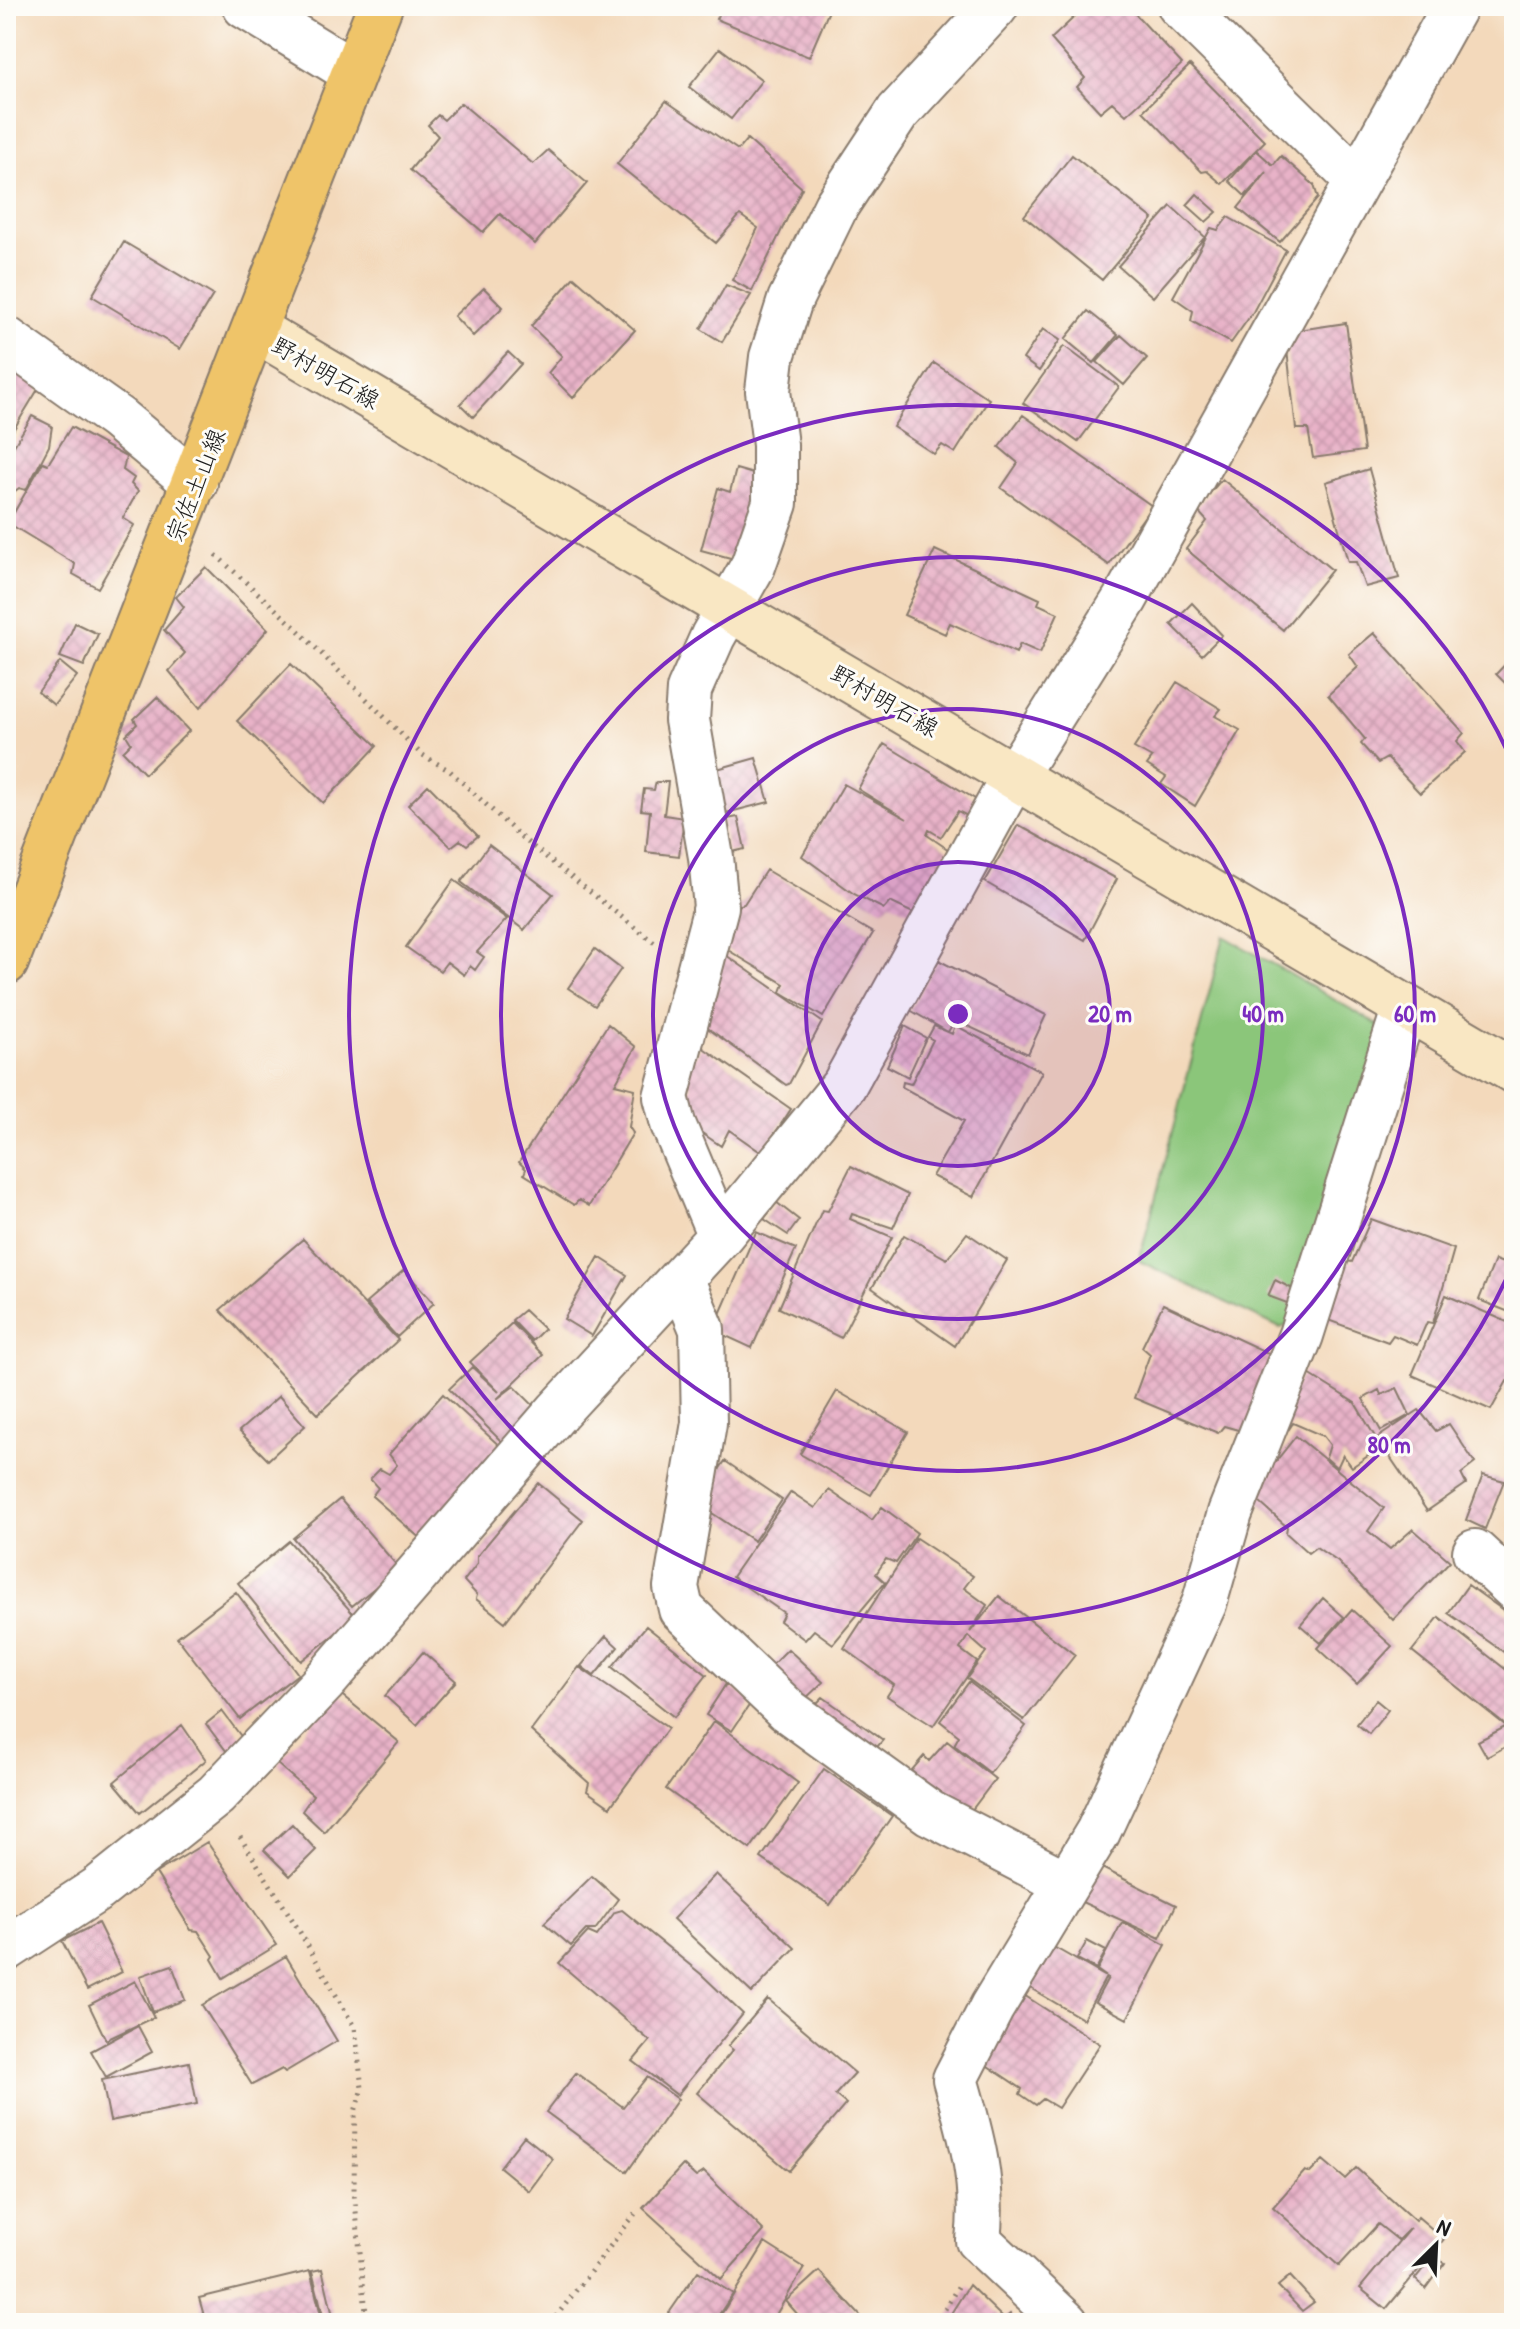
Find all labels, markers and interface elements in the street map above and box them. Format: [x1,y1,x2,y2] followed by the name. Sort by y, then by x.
[266,328,386,416] street label: 野村明石線
[158,423,232,547] street label: 宗佐土山線
[825,656,945,744] street label: 野村明石線
[1088,997,1132,1029] text: 20 m
[1242,997,1284,1029] text: 40 m
[1394,997,1436,1029] text: 60 m
[944,1000,972,1028] centre of rings
[1368,1428,1410,1460] text: 80 m
[1396,2205,1476,2285] north arrow
[1433,2211,1456,2243] text: N

